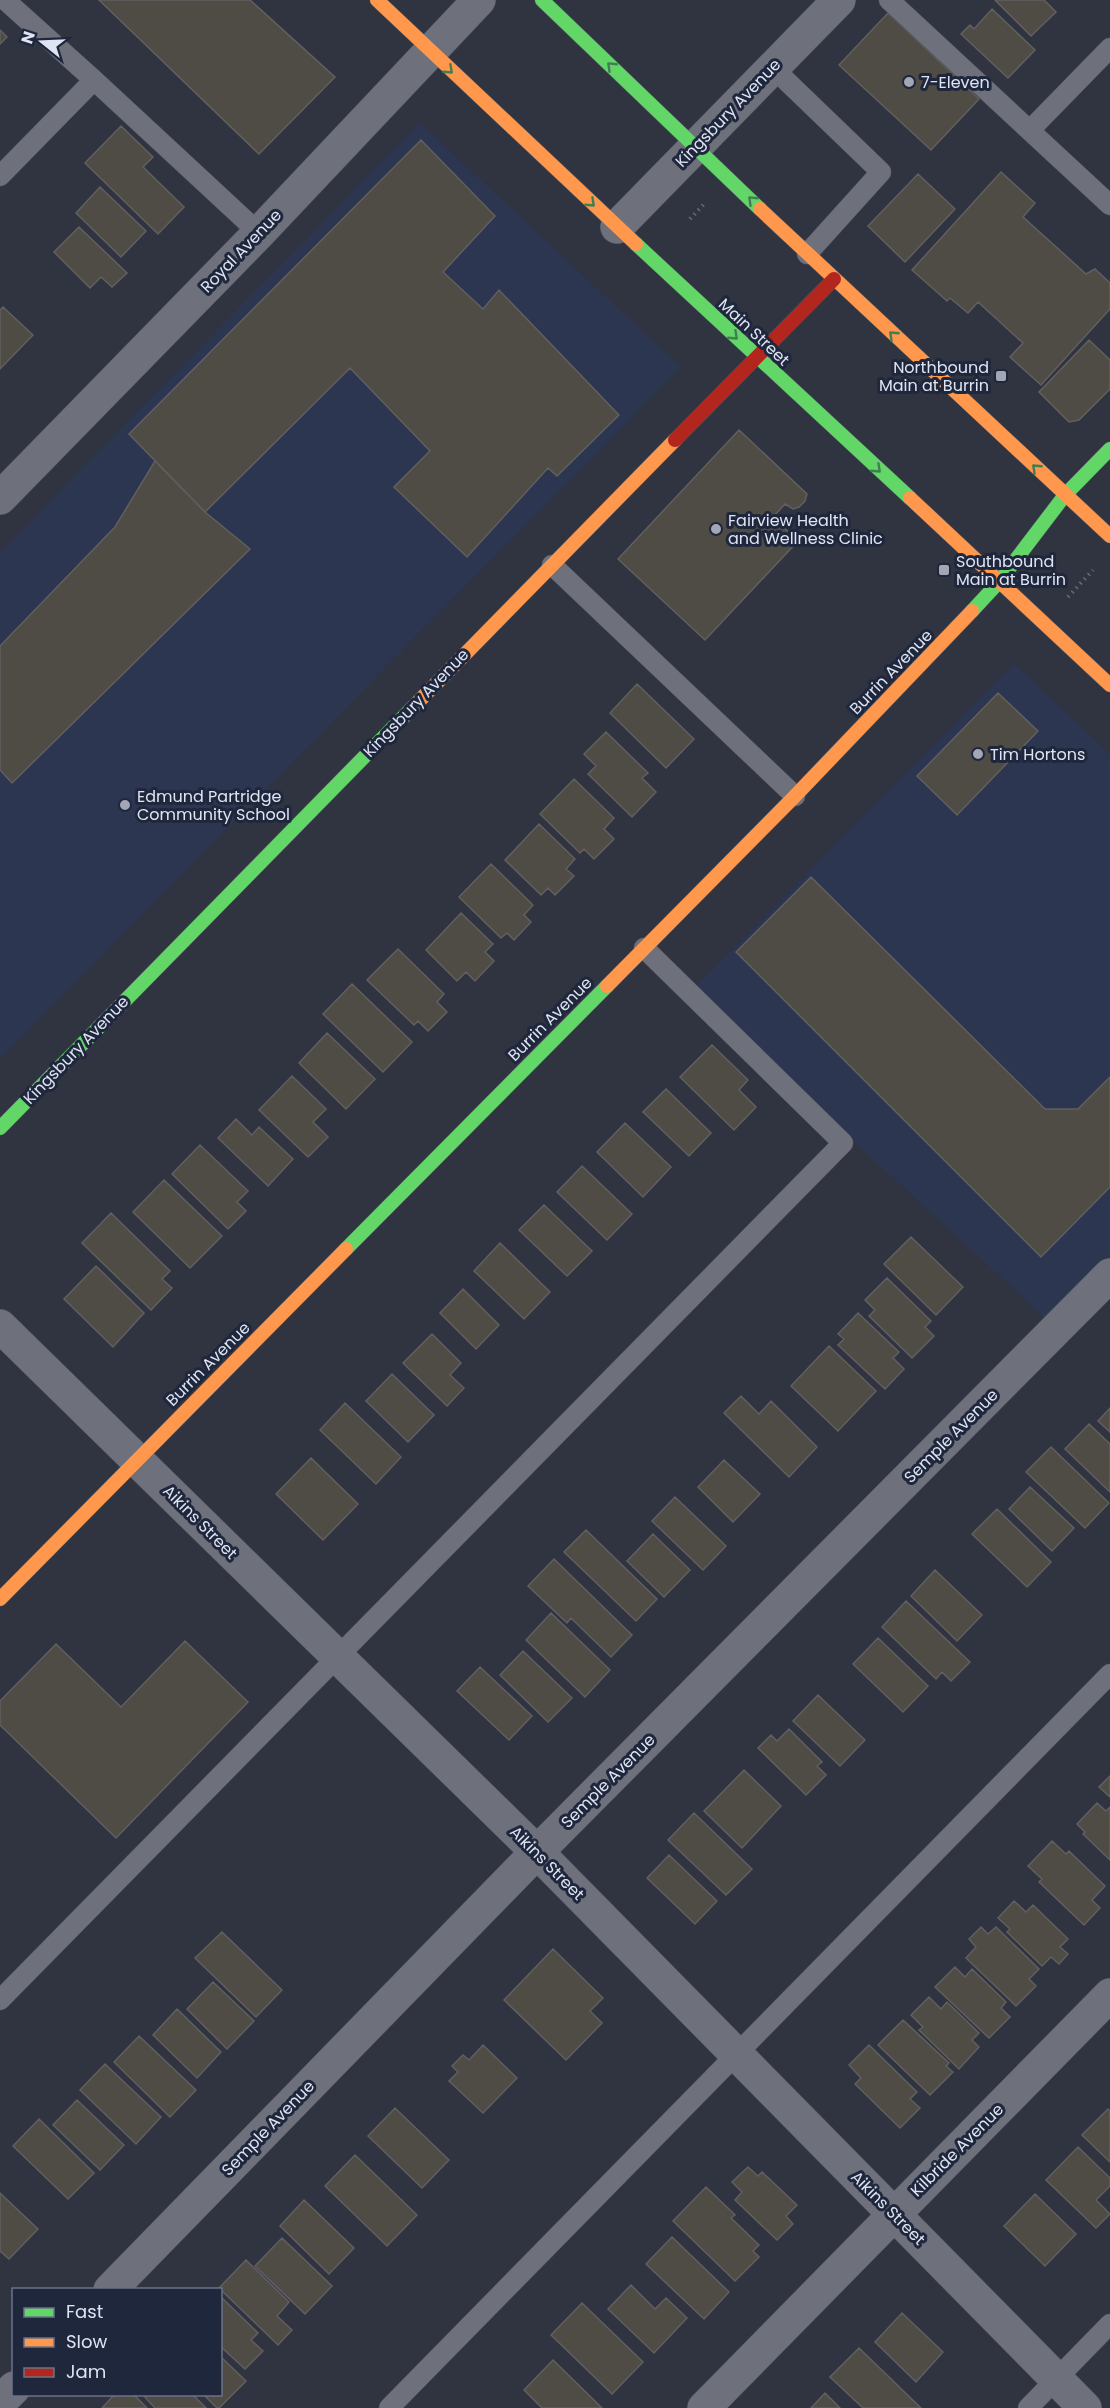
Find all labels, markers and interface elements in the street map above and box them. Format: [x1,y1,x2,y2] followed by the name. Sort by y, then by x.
[12,12,72,72] north arrow
[15,28,41,47] text: N
[670,53,786,173] street label: Kingsbury Avenue
[608,62,619,73] one-way arrow
[442,63,452,74] one-way arrow
[921,71,990,94] place label: 7-Eleven
[902,75,916,89] marker: 7-Eleven
[585,196,595,207] one-way arrow
[749,197,760,208] one-way arrow
[195,204,287,298] street label: Royal Avenue
[713,293,795,371] street label: Main Street
[727,329,738,340] one-way arrow
[890,331,901,342] one-way arrow
[879,356,989,397] place label: Northbound Main at Burrin
[994,369,1008,383] marker: Northbound Main at Burrin
[870,462,880,473] one-way arrow
[1032,464,1043,475] one-way arrow
[728,509,883,550] place label: Fairview Health and Wellness Clinic
[709,522,723,536] marker: Fairview Health and Wellness Clinic
[956,550,1066,591] place label: Southbound Main at Burrin
[937,563,951,577] marker: Southbound Main at Burrin
[844,624,938,720] street label: Burrin Avenue
[358,643,474,763] street label: Kingsbury Avenue
[990,743,1085,766] place label: Tim Hortons
[971,747,985,761] marker: Tim Hortons
[137,785,290,826] place label: Edmund Partridge Community School
[118,798,132,812] marker: Edmund Partridge Community School
[503,972,597,1066] street label: Burrin Avenue
[18,990,134,1110] street label: Kingsbury Avenue
[161,1317,255,1411] street label: Burrin Avenue
[899,1384,1003,1488] street label: Semple Avenue
[158,1480,242,1564] street label: Aikins Street
[556,1729,660,1833] street label: Semple Avenue
[505,1821,589,1905] street label: Aikins Street
[216,2075,320,2181] street label: Semple Avenue
[905,2098,1009,2202] street label: Kilbride Avenue
[846,2166,930,2250] street label: Aikins Street
[12,2288,222,2396] legend
[66,2299,103,2324] text: Fast
[66,2329,108,2354] text: Slow
[66,2359,106,2384] text: Jam

